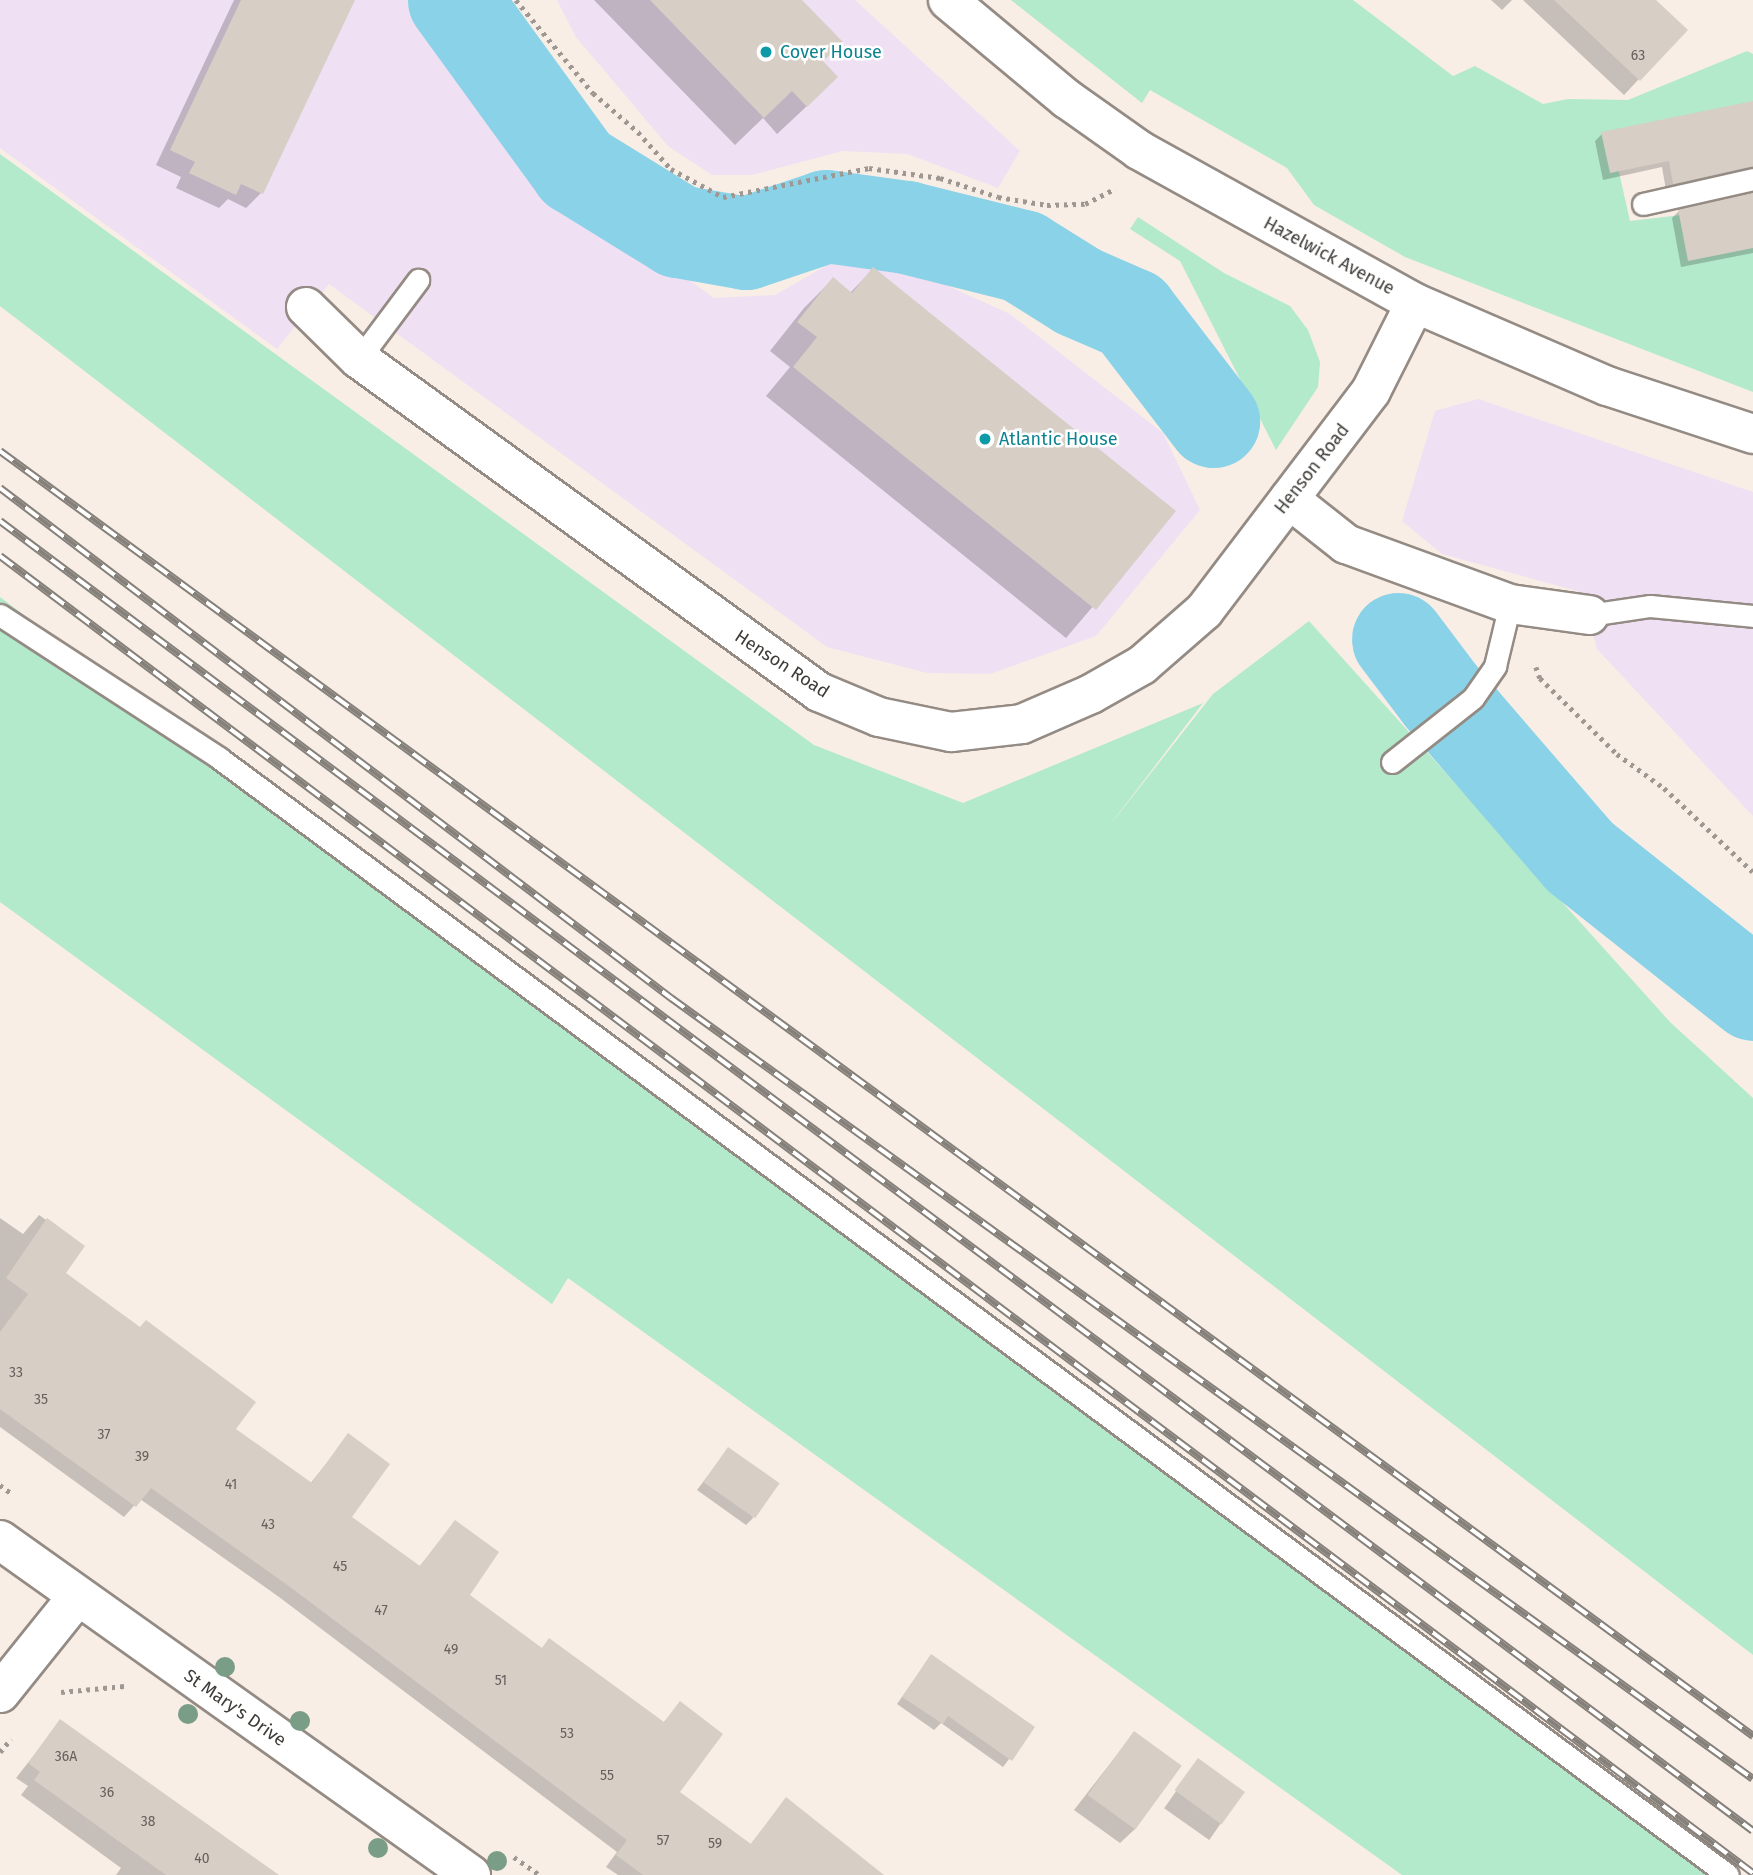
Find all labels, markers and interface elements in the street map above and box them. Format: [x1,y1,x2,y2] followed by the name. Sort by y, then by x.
[780,41,882,63] place label: Cover House
[758,44,774,60] marker: Cover House
[1631,48,1645,64] house number: 63
[1260,212,1398,300] street label: Hazelwick Avenue
[1270,420,1354,518] street label: Henson Road
[999,428,1118,450] place label: Atlantic House
[977,431,993,447] marker: Atlantic House
[731,625,833,703] street label: Henson Road
[9,1365,23,1381] house number: 33
[34,1392,48,1408] house number: 35
[97,1427,111,1443] house number: 37
[135,1449,149,1465] house number: 39
[225,1477,237,1493] house number: 41
[261,1517,275,1533] house number: 43
[333,1559,347,1575] house number: 45
[374,1603,388,1619] house number: 47
[444,1642,458,1658] house number: 49
[180,1665,290,1751] street label: St Mary's Drive
[495,1673,507,1689] house number: 51
[560,1726,574,1742] house number: 53
[55,1749,77,1765] house number: 36A
[600,1768,614,1784] house number: 55
[100,1785,114,1801] house number: 36
[141,1814,155,1830] house number: 38
[657,1833,669,1849] house number: 57
[708,1836,722,1852] house number: 59
[194,1851,210,1867] house number: 40

